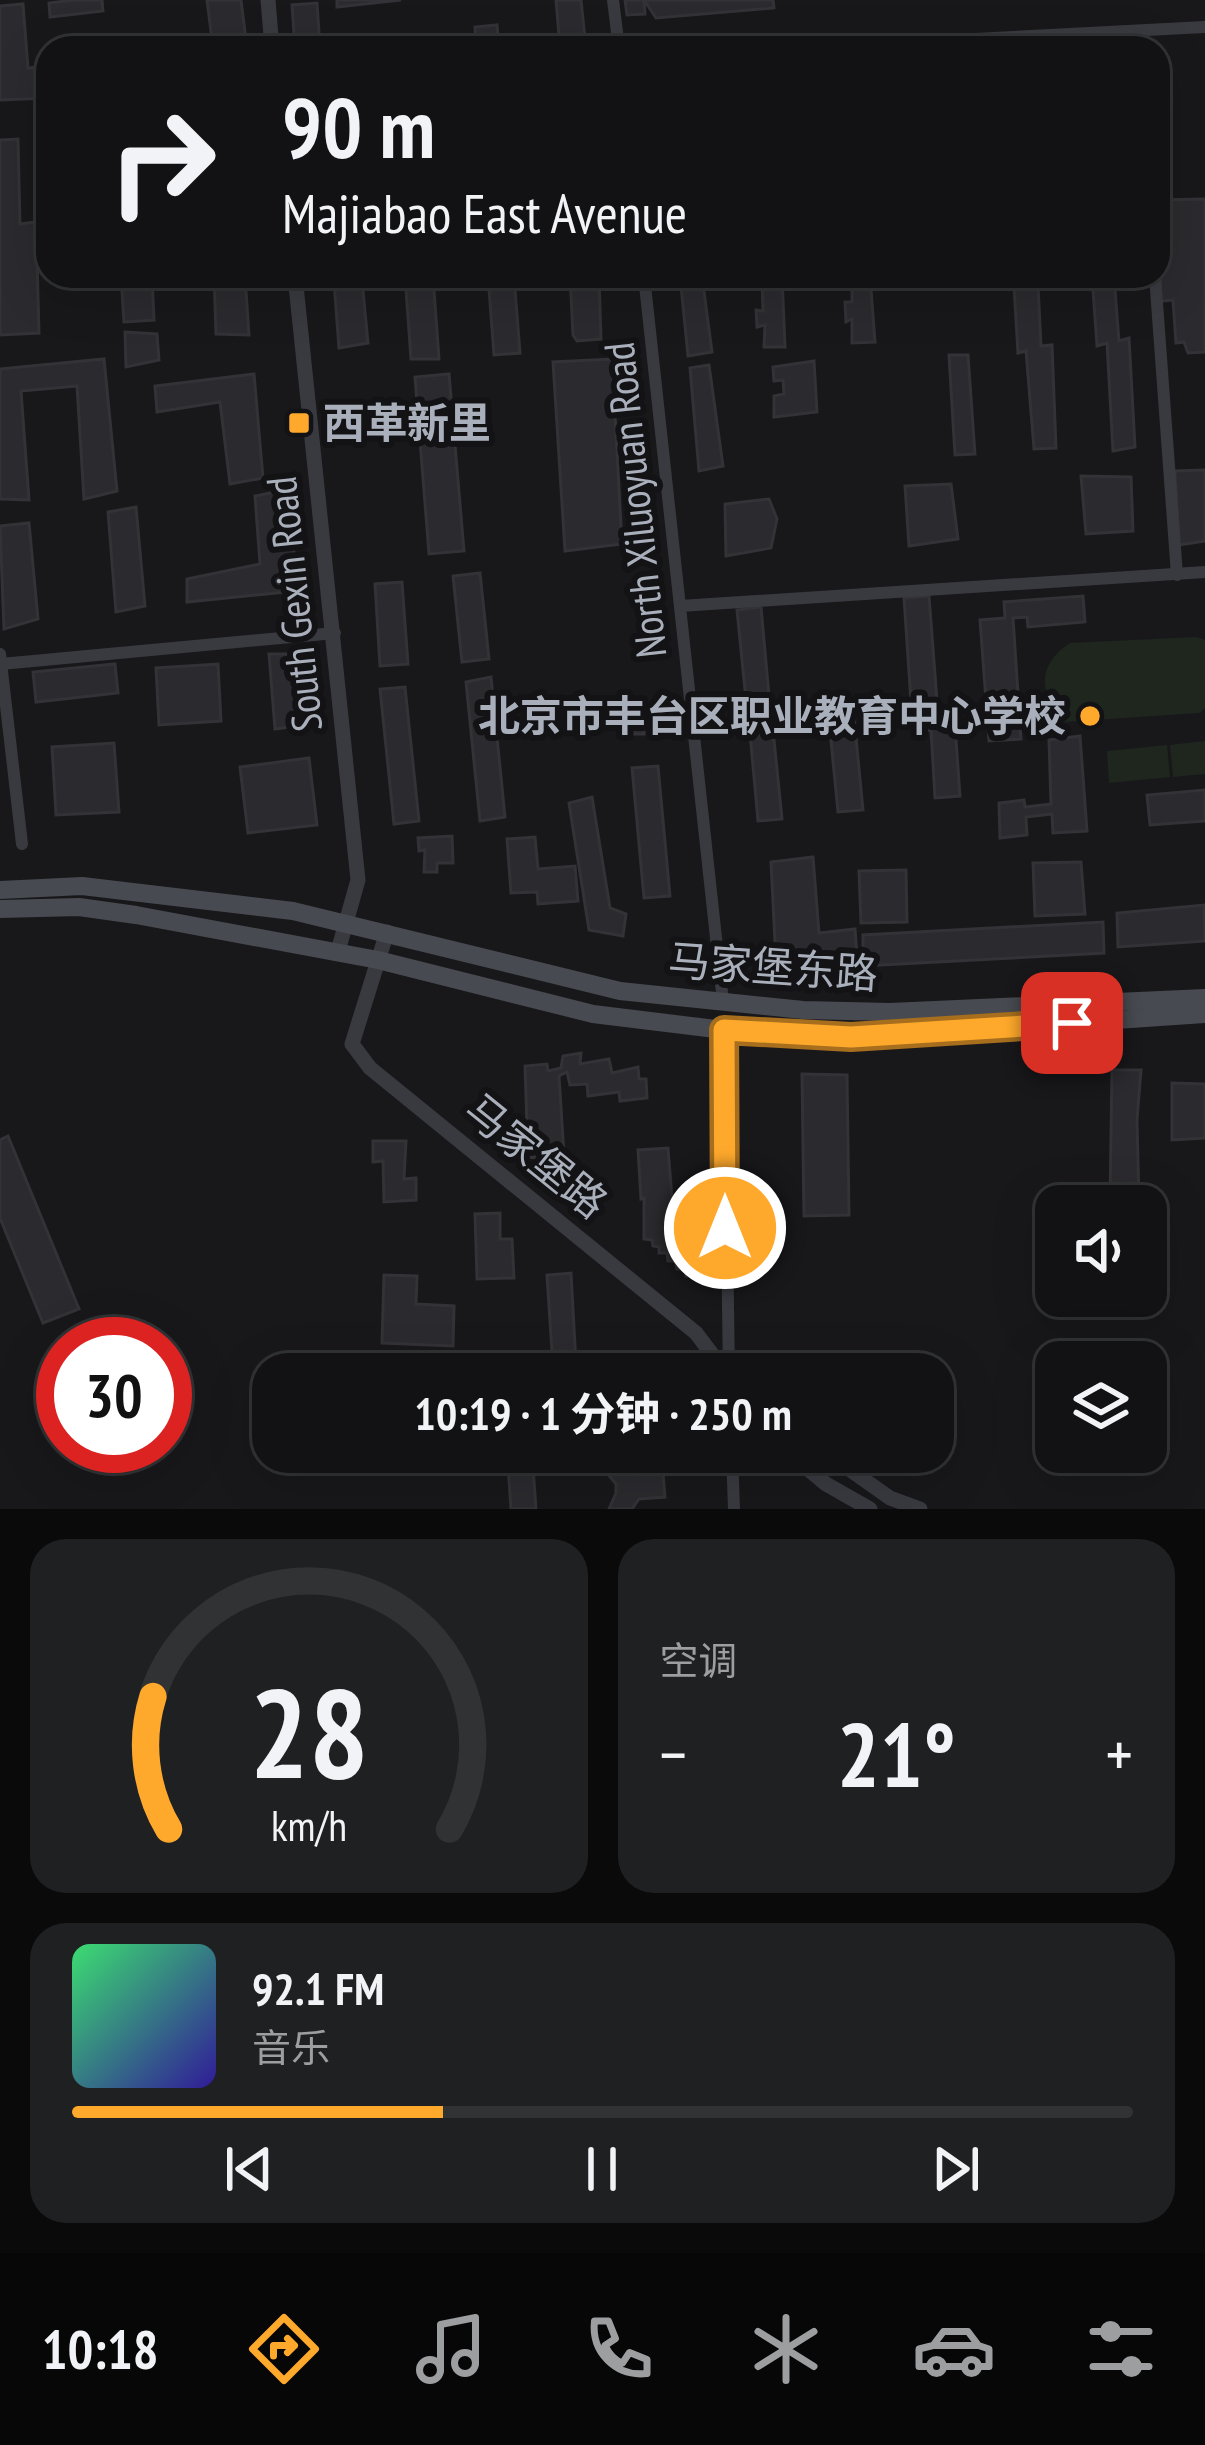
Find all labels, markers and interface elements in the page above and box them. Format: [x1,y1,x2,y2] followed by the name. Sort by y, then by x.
[282,72,435,181] text: 90 m
[84,84,240,240] icon: right
[282,178,687,248] text: Majiabao East Avenue
[591,340,678,660] street label: North Xiluoyuan Road
[323,395,491,450] place label: 西革新里
[286,410,312,436] marker: 西革新里
[253,474,334,734] street label: South Gexin Road
[478,688,1066,743] place label: 北京市丰台区职业教育中心学校
[1077,703,1103,729] marker: 北京市丰台区职业教育中心学校
[666,932,880,1001] street label: 马家堡东路
[1021,972,1123,1074] pin
[1039,990,1105,1056] icon: arrive
[454,1081,619,1230] street label: 马家堡路
[662,1165,788,1291] position arrow
[1035,1185,1167,1473] map controls
[1035,1185,1167,1317] button: sound
[36,1317,192,1473] speed limit sign: 30
[1035,1341,1167,1473] button: layers
[414,1384,792,1442] text: 10:19 · 1 分钟 · 250 m
[660,1635,738,1686] text: 空调
[249,1651,368,1812] text: 28
[837,1695,956,1812] text: 21°
[660,1711,687,1796] text: −
[1106,1711,1133,1796] text: +
[271,1797,347,1853] text: km/h
[252,1959,384,2017] text: 92.1 FM
[252,2022,330,2073] text: 音乐
[216,2136,282,2202] icon: previous
[569,2136,635,2202] icon: pause
[923,2136,989,2202] icon: next
[242,2307,326,2391] icon: directions
[409,2307,493,2391] icon: music
[577,2307,661,2391] icon: phone
[744,2307,828,2391] icon: climate
[912,2307,996,2391] icon: car
[1079,2307,1163,2391] icon: filters
[42,2314,159,2384] text: 10:18

